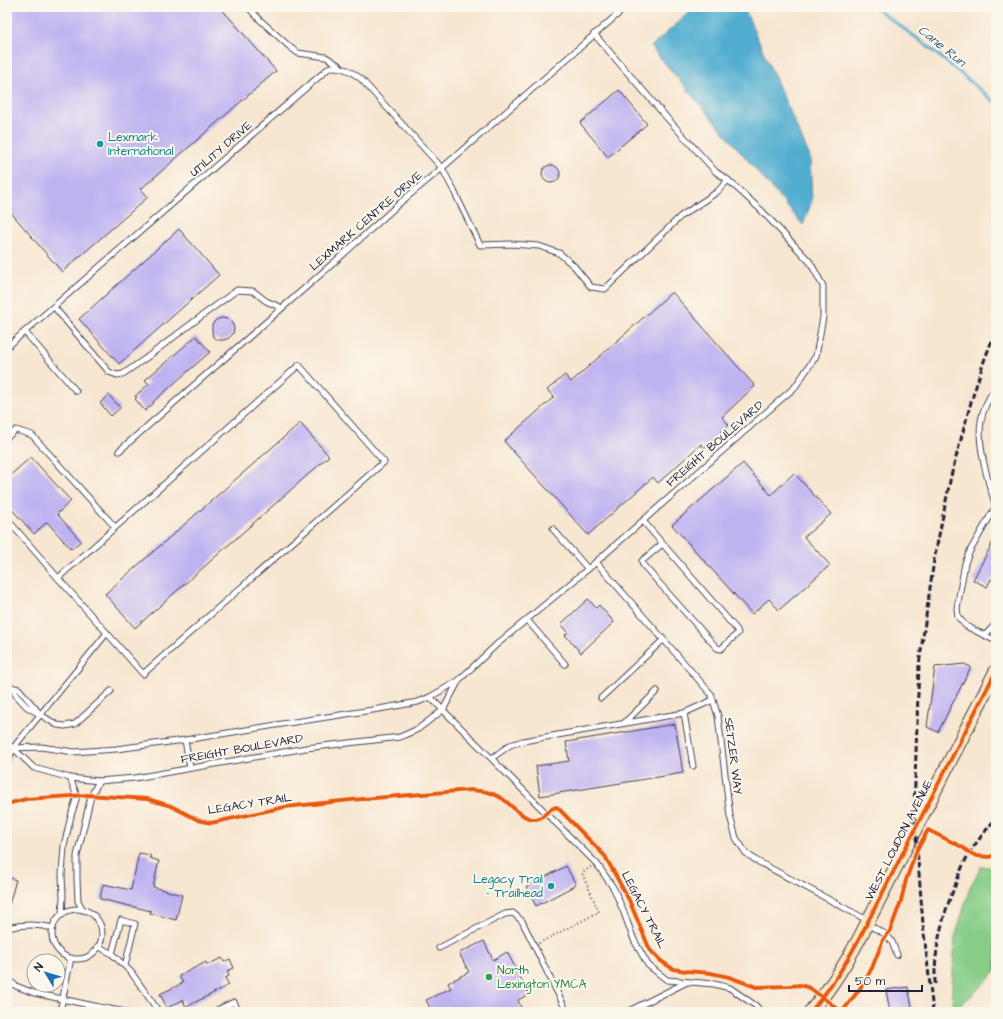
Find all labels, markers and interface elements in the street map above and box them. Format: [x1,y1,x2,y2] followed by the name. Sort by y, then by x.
[914,21,971,72] water label: Cane Run
[186,117,256,181] street label: UTILITY DRIVE
[108,129,173,160] place label: Lexmark International
[95,139,105,149] marker: Lexmark International
[306,167,426,275] street label: LEXMARK CENTRE DRIVE
[663,397,767,491] street label: FREIGHT BOULEVARD
[720,716,746,796] street label: SETZER WAY
[180,730,305,768] street label: FREIGHT BOULEVARD
[861,777,937,903] street label: WEST LOUDON AVENUE
[207,789,294,819] street label: LEGACY TRAIL
[617,868,671,952] street label: LEGACY TRAIL
[473,871,543,902] place label: Legacy Trail - Trailhead
[546,881,556,891] marker: Legacy Trail - Trailhead
[26,953,66,993] north arrow
[30,960,47,974] text: N
[497,962,587,994] place label: North Lexington YMCA
[849,967,922,993] scale bar
[484,972,494,982] marker: North Lexington YMCA
[855,973,886,990] text: 50 m

